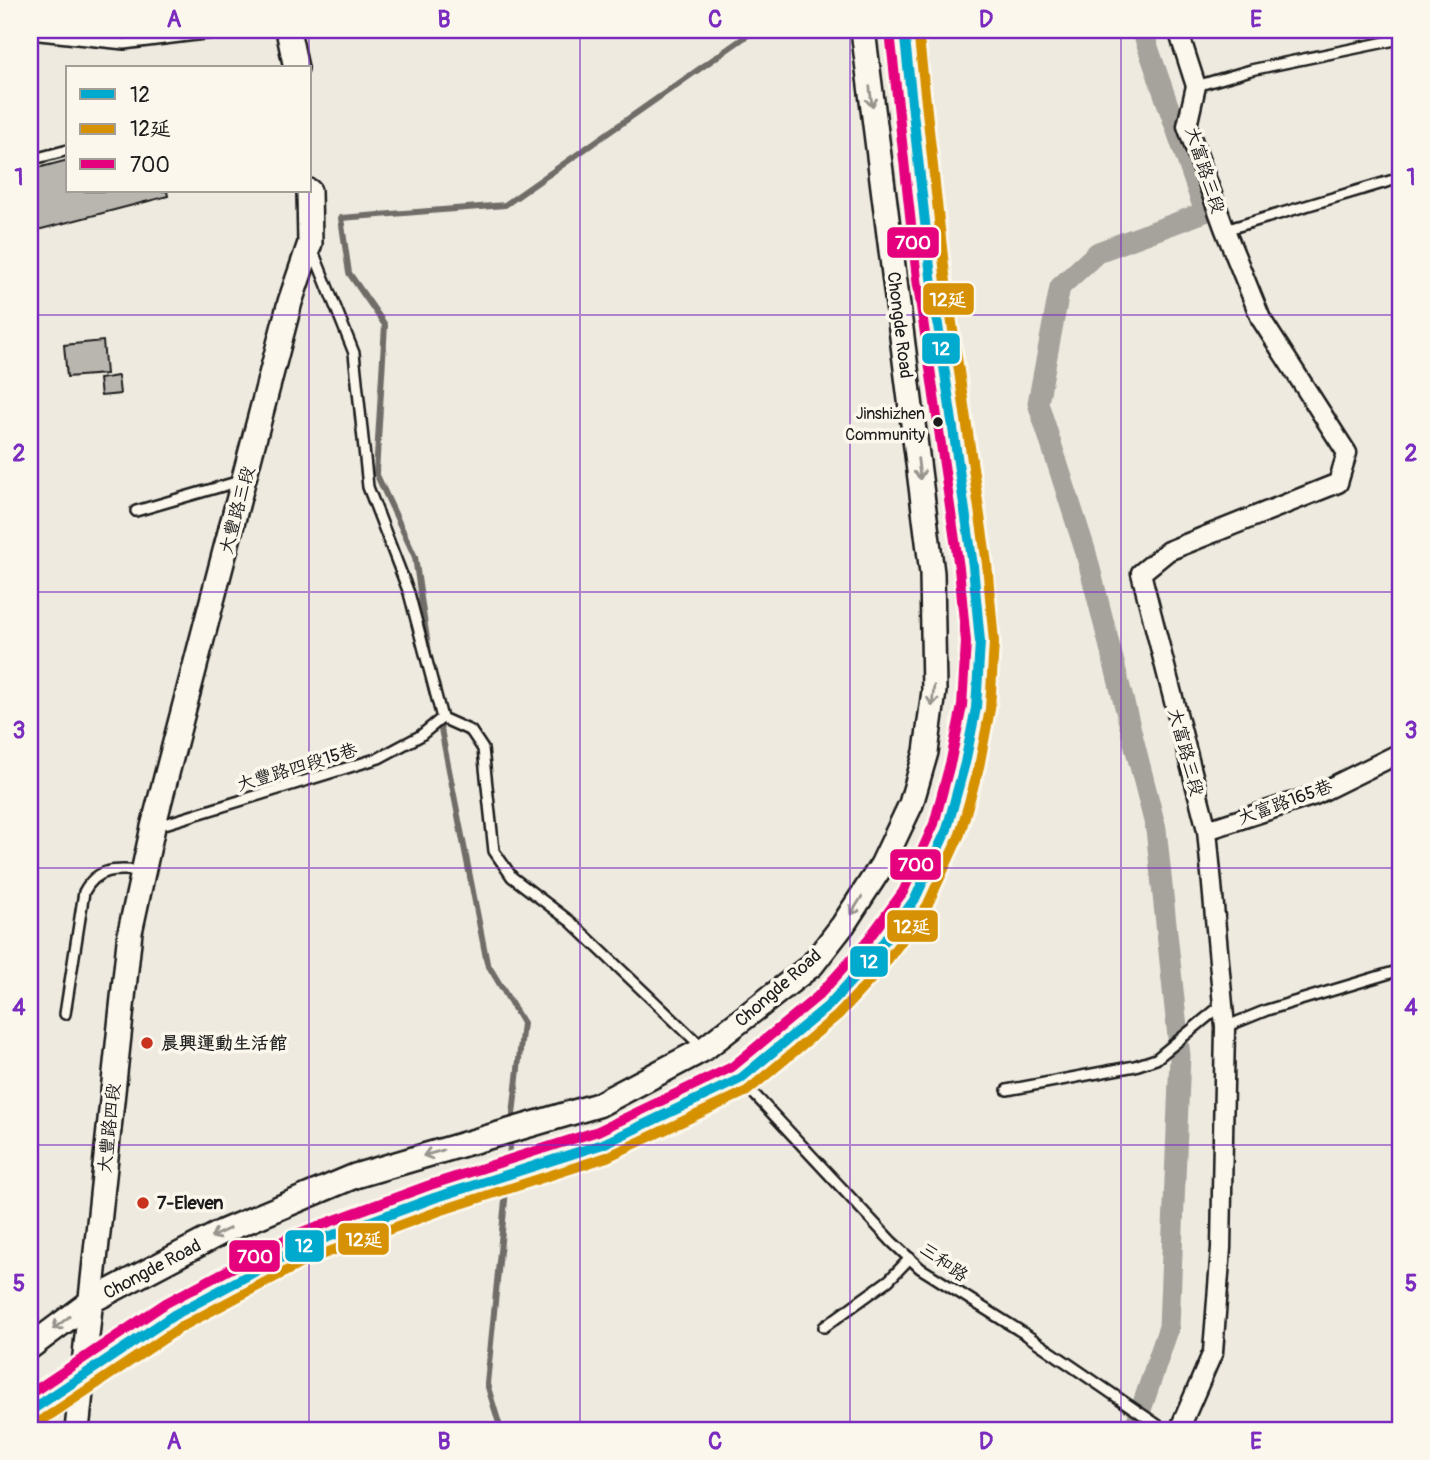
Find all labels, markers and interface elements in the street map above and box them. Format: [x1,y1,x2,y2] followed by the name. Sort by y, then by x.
[167,5,182,34] text: A
[437,5,451,34] text: B
[708,5,722,34] text: C
[979,5,993,34] text: D
[1250,5,1262,34] text: E
[66,66,312,192] legend
[130,82,150,109] text: 12
[865,86,878,108] one-way arrow
[130,116,171,143] text: 12延
[1180,124,1229,217] street label: 大富路三段
[130,152,170,179] text: 700
[15,163,24,192] text: 1
[1407,163,1416,192] text: 1
[886,226,940,259] line badge: 700
[895,231,931,255] text: 700
[882,270,917,380] street label: Chongde Road
[922,282,975,316] line badge: 12延
[929,288,967,312] text: 12延
[921,332,961,365] line badge: 12
[932,337,950,361] text: 12
[845,404,925,445] place label: Jinshizhen Community
[931,415,945,429] marker: Jinshizhen Community
[13,439,26,468] text: 2
[1405,439,1418,468] text: 2
[912,457,925,480] one-way arrow
[215,464,260,557] street label: 大豐路三段
[926,684,939,706] one-way arrow
[1163,706,1208,799] street label: 大富路三段
[13,716,25,745] text: 3
[1405,716,1417,745] text: 3
[234,738,360,797] street label: 大豐路四段15巷
[1235,775,1336,830] street label: 大富路165巷
[889,848,942,881] line badge: 700
[898,853,934,877] text: 700
[848,896,862,916] one-way arrow
[886,909,939,943] line badge: 12延
[893,915,931,939] text: 12延
[730,944,826,1032] street label: Chongde Road
[849,945,889,978] line badge: 12
[860,950,878,974] text: 12
[12,993,26,1022] text: 4
[1404,993,1418,1022] text: 4
[161,1032,287,1055] place label: 晨興運動生活館
[139,1035,155,1051] marker: 晨興運動生活館
[93,1082,126,1174] street label: 大豐路四段
[422,1148,444,1161] one-way arrow
[157,1192,224,1215] place label: 7-Eleven
[135,1195,151,1211] marker: 7-Eleven
[337,1222,390,1256] line badge: 12延
[210,1227,231,1240] one-way arrow
[345,1228,383,1252] text: 12延
[284,1229,325,1263] line badge: 12
[99,1234,205,1305] street label: Chongde Road
[295,1234,313,1258] text: 12
[915,1238,972,1287] street label: 三和路
[228,1239,281,1273] line badge: 700
[237,1245,273,1269] text: 700
[13,1269,25,1298] text: 5
[1405,1269,1417,1298] text: 5
[52,1315,70,1330] one-way arrow
[167,1427,182,1456] text: A
[437,1427,451,1456] text: B
[708,1427,722,1456] text: C
[979,1427,993,1456] text: D
[1250,1427,1262,1456] text: E

